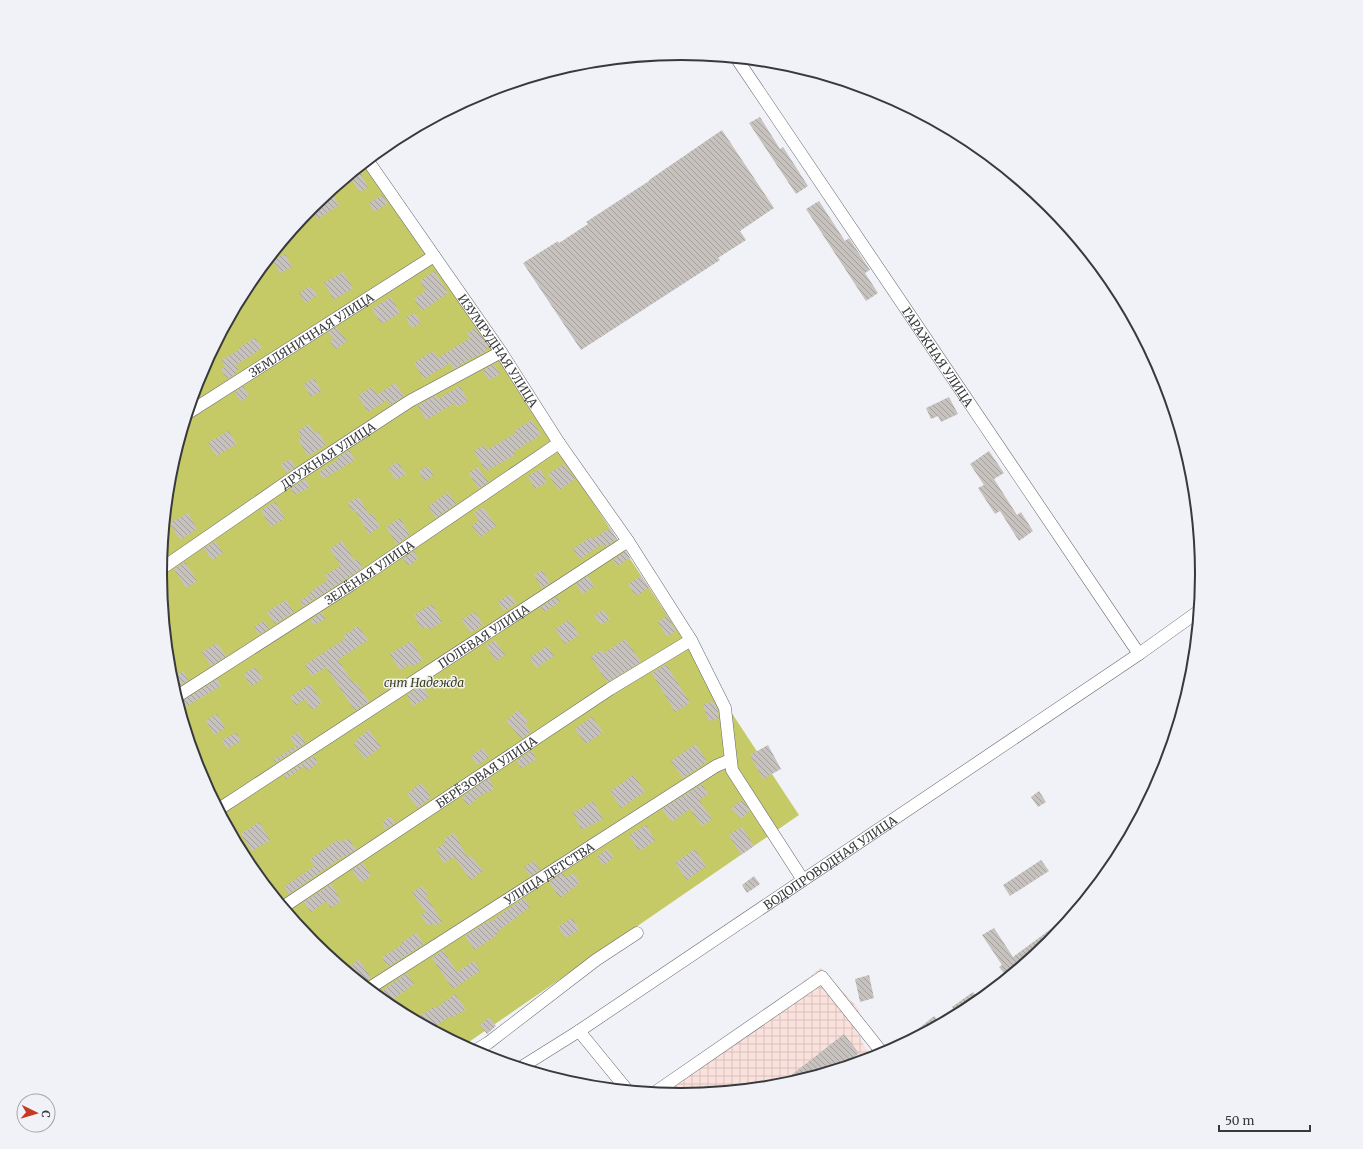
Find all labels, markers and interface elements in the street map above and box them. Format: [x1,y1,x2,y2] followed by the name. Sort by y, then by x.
[246,289,377,380] street label: ЗЕМЛЯНИЧНАЯ УЛИЦА
[455,291,542,410] street label: ИЗУМРУДНАЯ УЛИЦА
[899,304,977,410] street label: ГАРАЖНАЯ УЛИЦА
[278,418,378,492] street label: ДРУЖНАЯ УЛИЦА
[322,536,417,607] street label: ЗЕЛЁНАЯ УЛИЦА
[435,600,532,671] street label: ПОЛЕВАЯ УЛИЦА
[384,675,464,690] park label: снт Надежда
[432,732,540,811] street label: БЕРЁЗОВАЯ УЛИЦА
[760,812,900,912] street label: ВОДОПРОВОДНАЯ УЛИЦА
[500,838,597,908] street label: УЛИЦА ДЕТСТВА
[16,1093,56,1133] north arrow
[1219,1107,1310,1133] scale bar
[39,1110,53,1118] text: С
[1225,1113,1254,1128] text: 50 m

